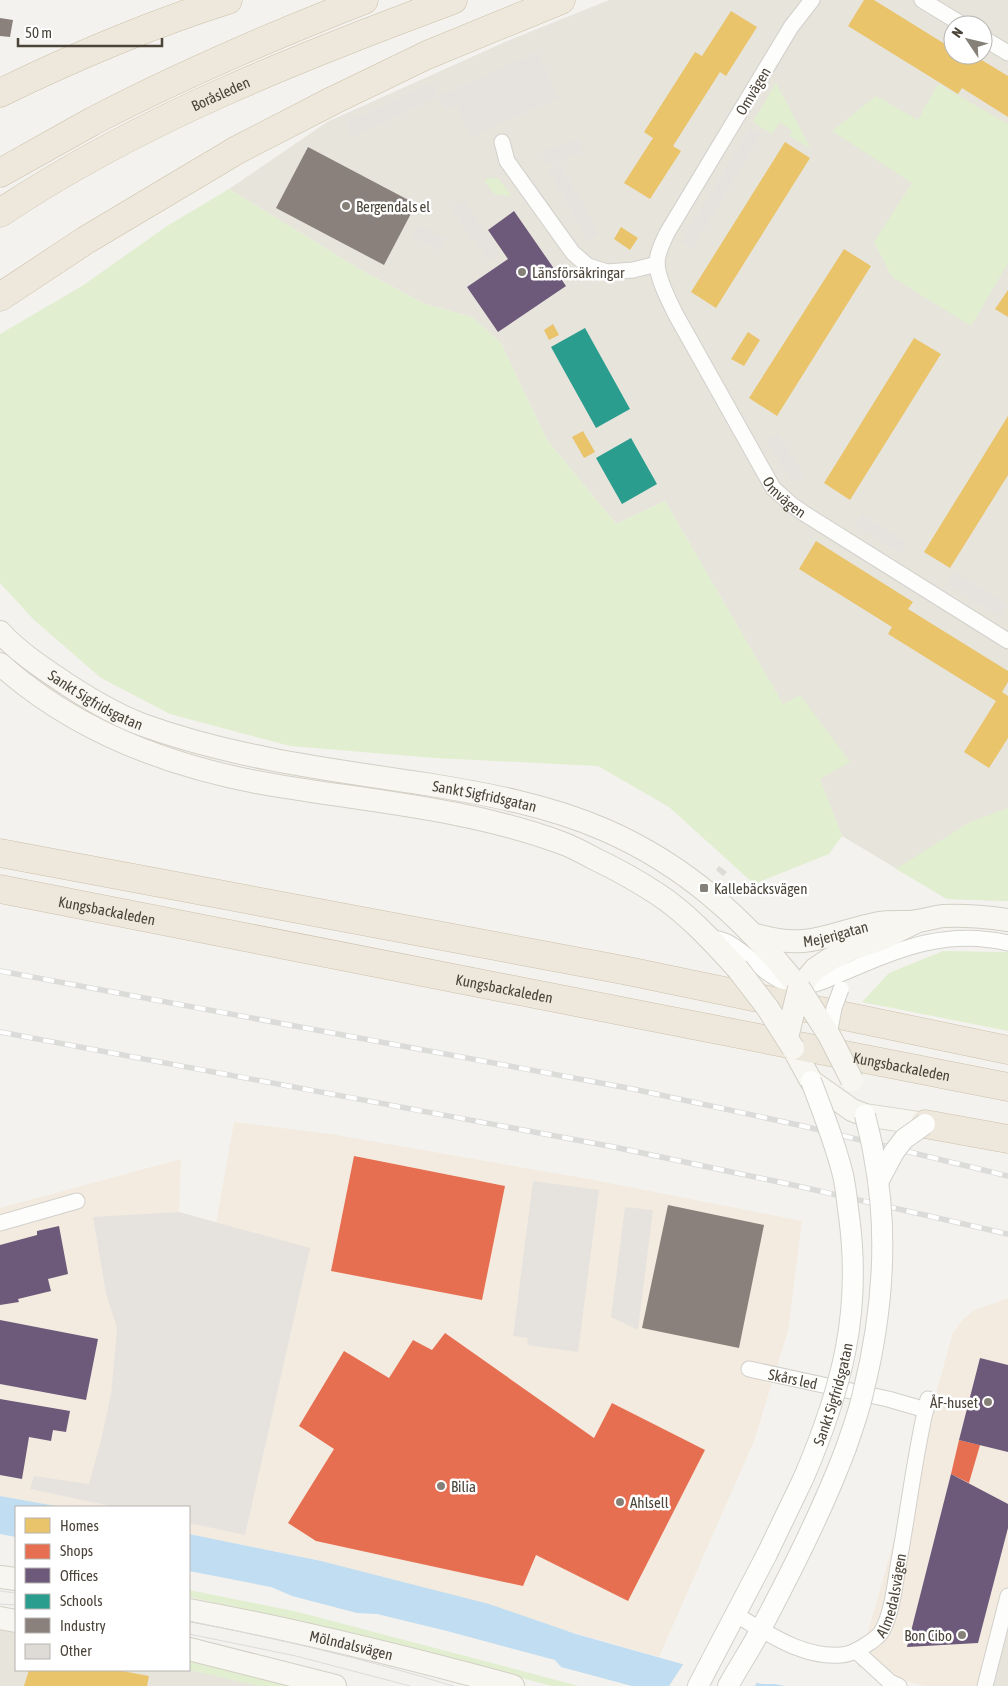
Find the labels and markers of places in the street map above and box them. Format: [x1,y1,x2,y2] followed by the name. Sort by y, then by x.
[356,198,430,215] place label: Bergendals el
[340,200,352,212] marker: Bergendals el
[532,264,625,281] place label: Länsförsäkringar
[516,266,528,278] marker: Länsförsäkringar
[714,880,807,897] place label: Kallebäcksvägen
[698,882,710,894] marker: Kallebäcksvägen
[930,1394,978,1411] place label: ÅF-huset
[982,1396,994,1408] marker: ÅF-huset
[451,1478,476,1495] place label: Bilia
[435,1480,447,1492] marker: Bilia
[630,1494,669,1511] place label: Ahlsell
[614,1496,626,1508] marker: Ahlsell
[904,1627,952,1644] place label: Bon Cibo
[956,1629,968,1641] marker: Bon Cibo

